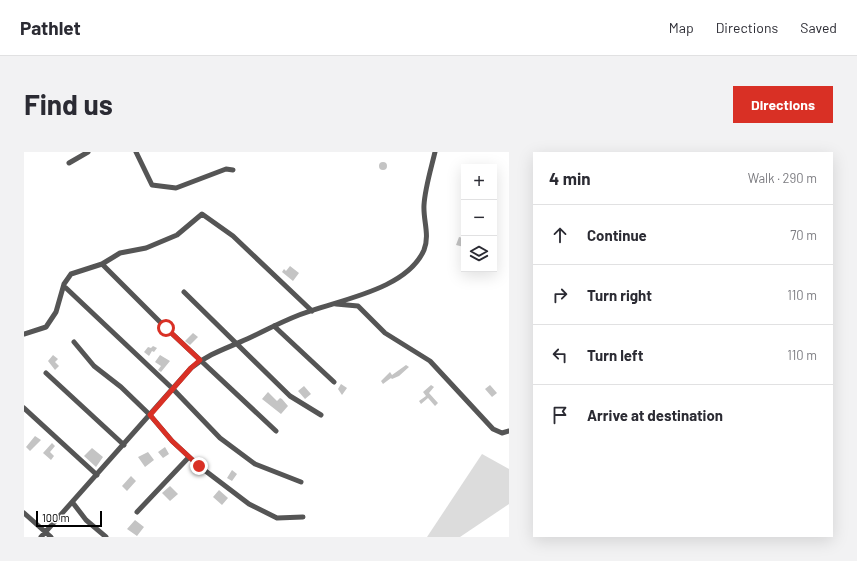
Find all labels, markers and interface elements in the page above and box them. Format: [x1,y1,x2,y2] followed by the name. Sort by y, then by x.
[20,16,81,39] text: Pathlet
[669,19,694,36] text: Map
[716,19,778,36] text: Directions
[800,19,837,36] text: Saved
[733,86,833,123] button: Directions
[24,87,113,121] text: Find us
[461,164,497,272] map controls
[461,164,497,200] button: +
[549,168,591,188] text: 4 min
[748,170,817,186] text: Walk · 290 m
[461,200,497,236] button: −
[549,224,571,246] icon: ahead
[587,226,647,244] text: Continue
[790,227,817,243] text: 70 m
[461,236,497,272] button: layers
[549,284,571,306] icon: right
[587,286,652,304] text: Turn right
[787,287,817,303] text: 110 m
[157,319,175,337] route start
[549,344,571,366] icon: left
[587,346,643,364] text: Turn left
[787,347,817,363] text: 110 m
[549,404,571,426] icon: arrive
[587,406,723,424] text: Arrive at destination
[190,457,208,475] route end
[36,509,102,528] scale bar
[42,511,70,524] text: 100 m

